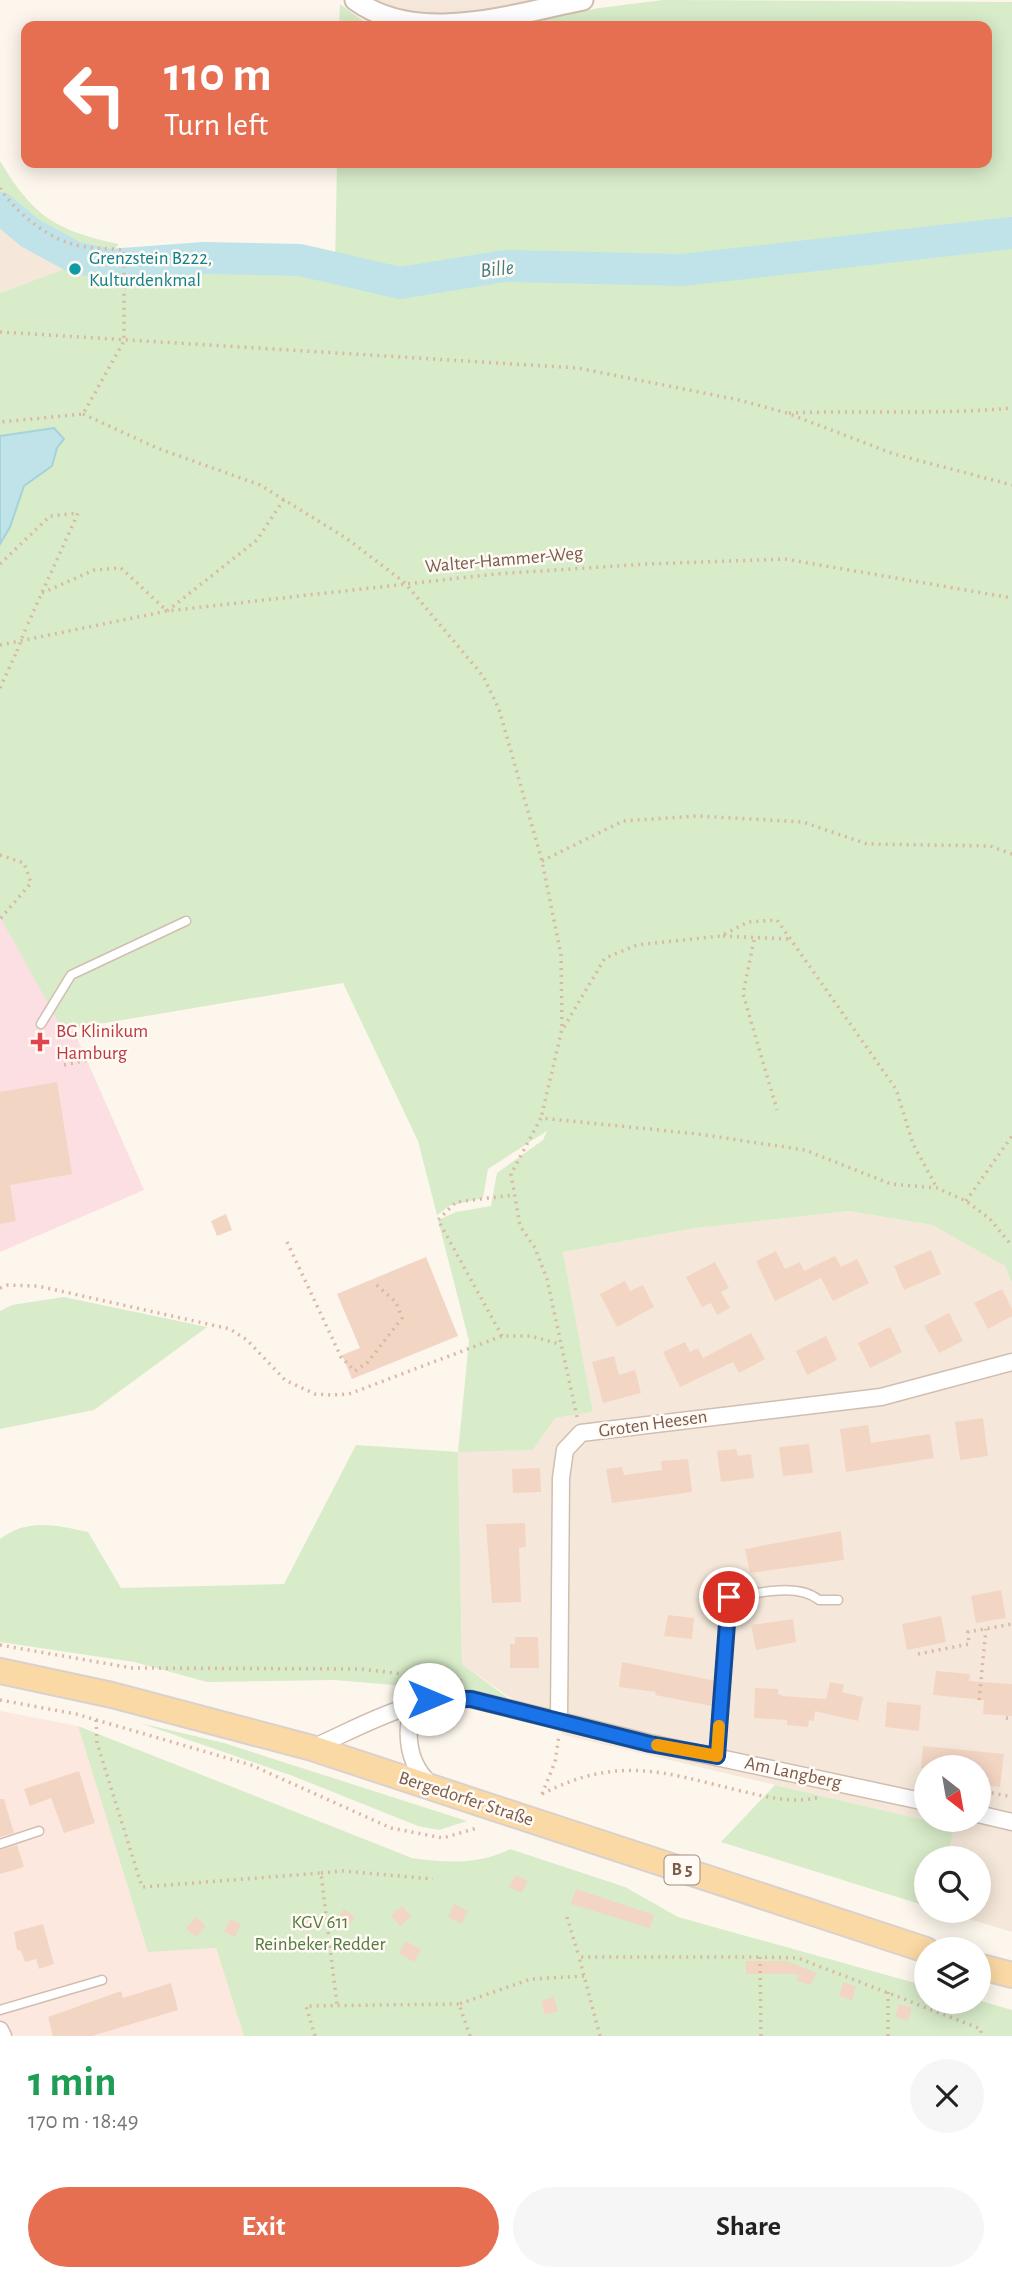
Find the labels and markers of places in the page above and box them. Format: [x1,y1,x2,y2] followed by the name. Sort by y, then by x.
[89,249,212,290] place label: Grenzstein B222, Kulturdenkmal
[67,261,83,277] marker: Grenzstein B222, Kulturdenkmal
[56,1022,148,1063] place label: BG Klinikum Hamburg
[30,1032,50,1052] marker: BG Klinikum Hamburg
[699,1567,759,1627] pin

